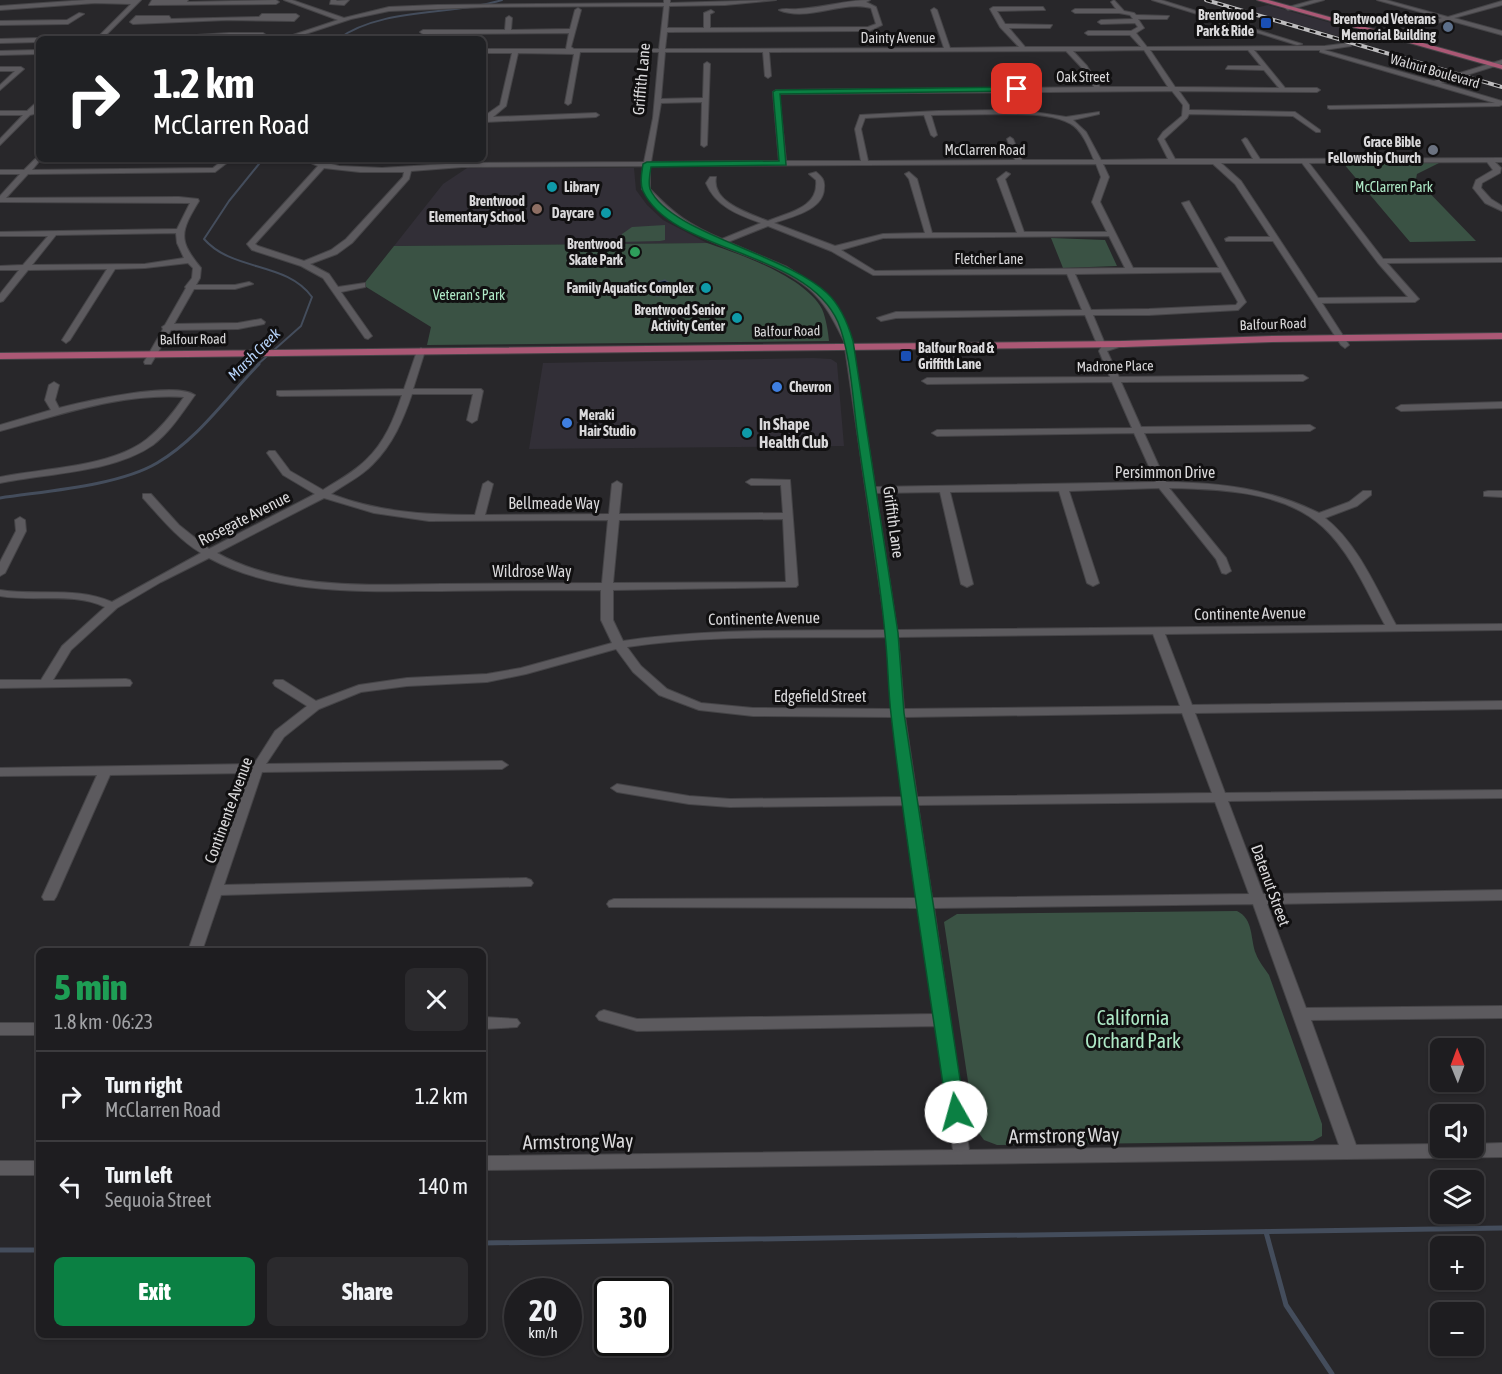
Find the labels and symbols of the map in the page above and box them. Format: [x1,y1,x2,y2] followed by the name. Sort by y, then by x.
[1196,7,1254,39] place label: Brentwood Park & Ride
[1333,11,1437,43] place label: Brentwood Veterans Memorial Building
[1259,16,1273,30] marker: Brentwood Park & Ride
[1441,20,1455,34] marker: Brentwood Veterans Memorial Building
[861,30,935,46] street label: Dainty Avenue
[629,42,653,116] street label: Griffith Lane
[1389,51,1481,91] street label: Walnut Boulevard
[991,63,1042,114] pin
[1056,69,1110,85] street label: Oak Street
[1328,134,1421,166] place label: Grace Bible Fellowship Church
[944,142,1026,158] street label: McClarren Road
[1426,143,1440,157] marker: Grace Bible Fellowship Church
[564,179,600,195] place label: Library
[1355,179,1433,195] park label: McClarren Park
[545,180,559,194] marker: Library
[429,193,525,225] place label: Brentwood Elementary School
[530,202,544,216] marker: Brentwood Elementary School
[552,205,594,221] place label: Daycare
[599,206,613,220] marker: Daycare
[567,236,624,268] place label: Brentwood Skate Park
[628,245,642,259] marker: Brentwood Skate Park
[955,251,1023,267] street label: Fletcher Lane
[566,280,694,296] place label: Family Aquatics Complex
[699,281,713,295] marker: Family Aquatics Complex
[433,287,505,303] park label: Veteran's Park
[634,302,726,334] place label: Brentwood Senior Activity Center
[730,311,744,325] marker: Brentwood Senior Activity Center
[1239,315,1307,333] street label: Balfour Road
[753,322,821,340] street label: Balfour Road
[224,324,284,384] water label: Marsh Creek
[159,330,227,348] street label: Balfour Road
[918,340,995,372] place label: Balfour Road & Griffith Lane
[899,349,913,363] marker: Balfour Road & Griffith Lane
[1076,357,1154,375] street label: Madrone Place
[789,379,832,395] place label: Chevron
[770,380,784,394] marker: Chevron
[579,407,636,439] place label: Meraki Hair Studio
[759,415,829,451] place label: In Shape Health Club
[560,416,574,430] marker: Meraki Hair Studio
[740,426,754,440] marker: In Shape Health Club
[1115,463,1215,481] street label: Persimmon Drive
[880,485,908,559] street label: Griffith Lane
[195,487,293,550] street label: Rosegate Avenue
[508,494,600,513] street label: Bellmeade Way
[492,562,572,581] street label: Wildrose Way
[1194,603,1306,623] street label: Continente Avenue
[708,608,820,628] street label: Continente Avenue
[774,687,867,706] street label: Edgefield Street
[200,754,256,866] street label: Continente Avenue
[1248,842,1294,929] street label: Datenut Street
[1085,1006,1181,1052] park label: California Orchard Park
[1430,1038,1484,1092] north arrow
[924,1080,988,1144] position arrow
[1008,1123,1120,1147] street label: Armstrong Way
[522,1129,634,1153] street label: Armstrong Way
[594,1278,672,1356] speed limit sign: 30

